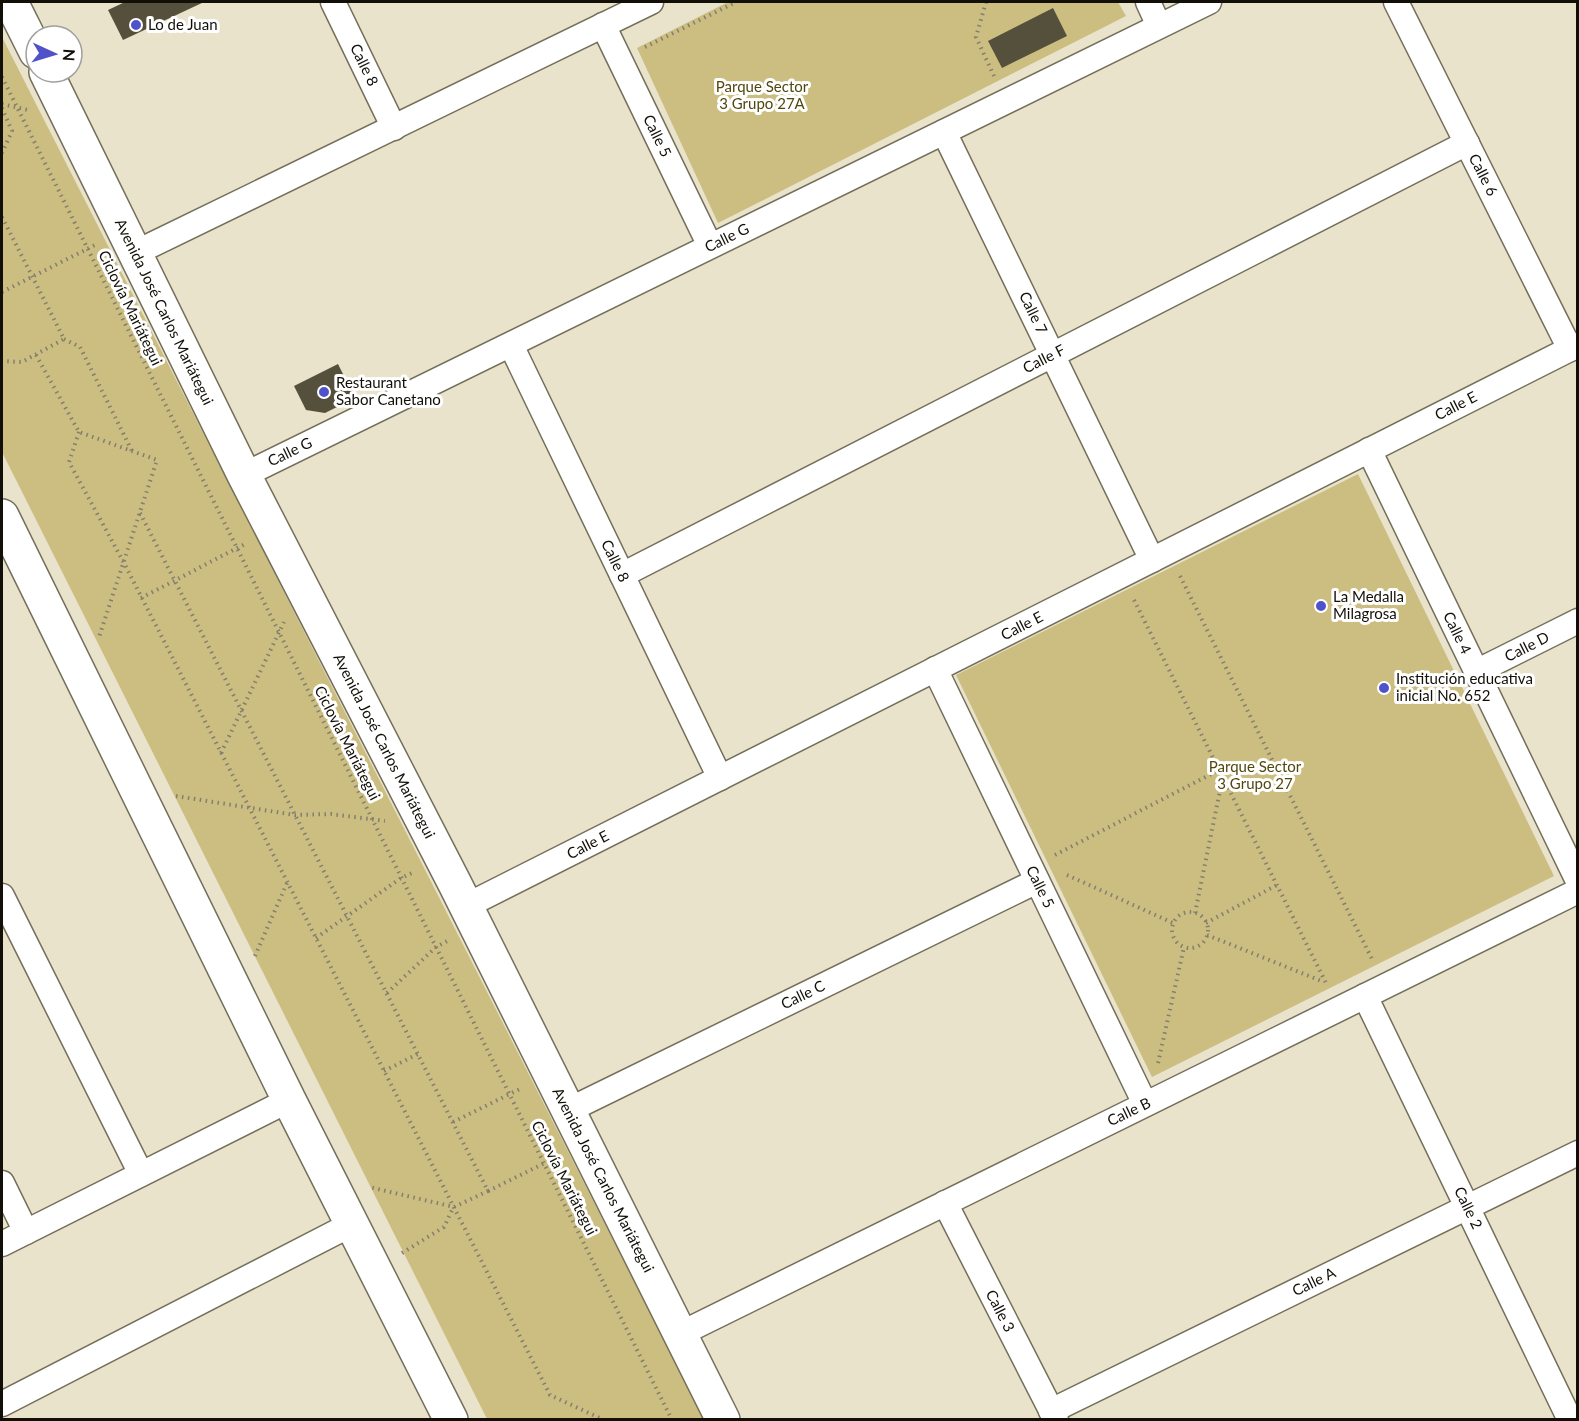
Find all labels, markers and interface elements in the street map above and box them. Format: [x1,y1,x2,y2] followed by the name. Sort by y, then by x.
[148,15,218,33] place label: Lo de Juan
[129,18,143,32] marker: Lo de Juan
[24,24,84,84] north arrow
[347,40,383,89] street label: Calle 8
[60,48,79,62] text: N
[716,77,809,112] park label: Parque Sector 3 Grupo 27A
[640,111,676,160] street label: Calle 5
[1466,150,1502,199] street label: Calle 6
[112,215,218,408] street label: Avenida José Carlos Mariátegui
[701,219,752,256] street label: Calle G
[95,247,167,368] street label: Ciclovía Mariátegui
[1016,288,1052,337] street label: Calle 7
[1019,340,1068,376] street label: Calle F
[336,373,441,408] place label: Restaurant Sabor Canetano
[317,385,331,399] marker: Restaurant Sabor Canetano
[1431,387,1480,423] street label: Calle E
[264,433,315,470] street label: Calle G
[598,536,634,585] street label: Calle 8
[1333,587,1404,622] place label: La Medalla Milagrosa
[1314,599,1328,613] marker: La Medalla Milagrosa
[997,607,1046,643] street label: Calle E
[1440,608,1476,657] street label: Calle 4
[1501,627,1552,665] street label: Calle D
[330,650,439,841] street label: Avenida José Carlos Mariátegui
[1396,669,1533,704] place label: Institución educativa inicial No. 652
[1377,681,1391,695] marker: Institución educativa inicial No. 652
[311,682,384,803] street label: Ciclovía Mariátegui
[1209,757,1302,792] park label: Parque Sector 3 Grupo 27
[563,826,612,862] street label: Calle E
[1023,862,1059,911] street label: Calle 5
[778,976,827,1012] street label: Calle C
[549,1084,658,1275] street label: Avenida José Carlos Mariátegui
[1104,1093,1153,1129] street label: Calle B
[528,1117,601,1238] street label: Ciclovía Mariátegui
[1451,1183,1487,1232] street label: Calle 2
[1289,1263,1339,1299] street label: Calle A
[983,1286,1019,1335] street label: Calle 3

